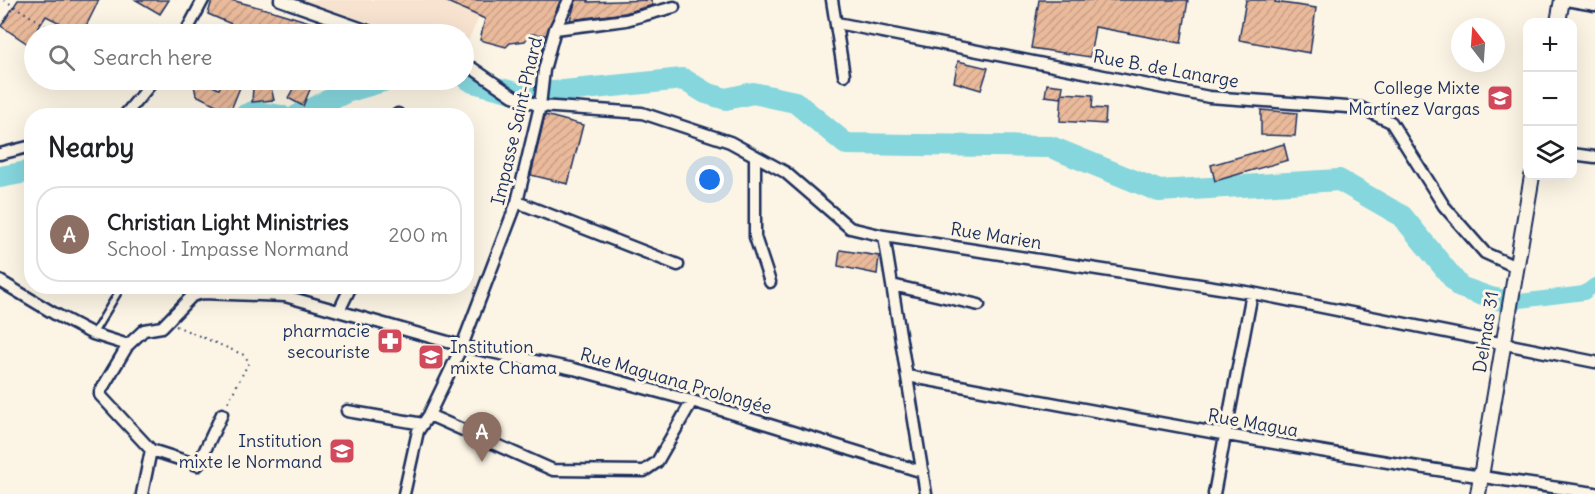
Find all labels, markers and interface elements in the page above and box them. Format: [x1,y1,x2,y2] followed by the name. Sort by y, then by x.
[1451,18,1505,72] north arrow
[1523,18,1577,180] map controls
[1523,18,1577,72] button: +
[24,24,474,90] search box
[486,34,547,207] street label: Impasse Saint-Phard
[45,41,78,74] icon: search
[93,43,212,71] text: Search here
[1091,44,1241,93] street label: Rue B. de Lanarge
[1523,72,1577,126] button: −
[1348,76,1480,120] place label: College Mixte Martínez Vargas
[1485,83,1515,113] school or university icon: College Mixte Martínez Vargas
[1523,126,1577,180] button: layers
[48,131,134,164] text: Nearby
[695,165,724,194] your location
[107,208,349,236] text: Christian Light Ministries
[949,217,1043,254] street label: Rue Marien
[63,222,76,247] text: A
[388,222,448,247] text: 200 m
[107,236,349,261] text: School · Impasse Normand
[1468,290,1503,374] street label: Delmas 31
[283,319,370,363] place label: pharmacie secouriste
[375,326,405,356] pharmacy icon: pharmacie secouriste
[450,335,557,379] place label: Institution mixte Chama
[416,342,446,372] school or university icon: Institution mixte Chama
[578,342,775,419] street label: Rue Maguana Prolongée
[1206,403,1300,442] street label: Rue Magua
[462,412,502,462] pin: A
[179,429,322,473] place label: Institution mixte le Normand
[327,436,357,466] school or university icon: Institution mixte le Normand

